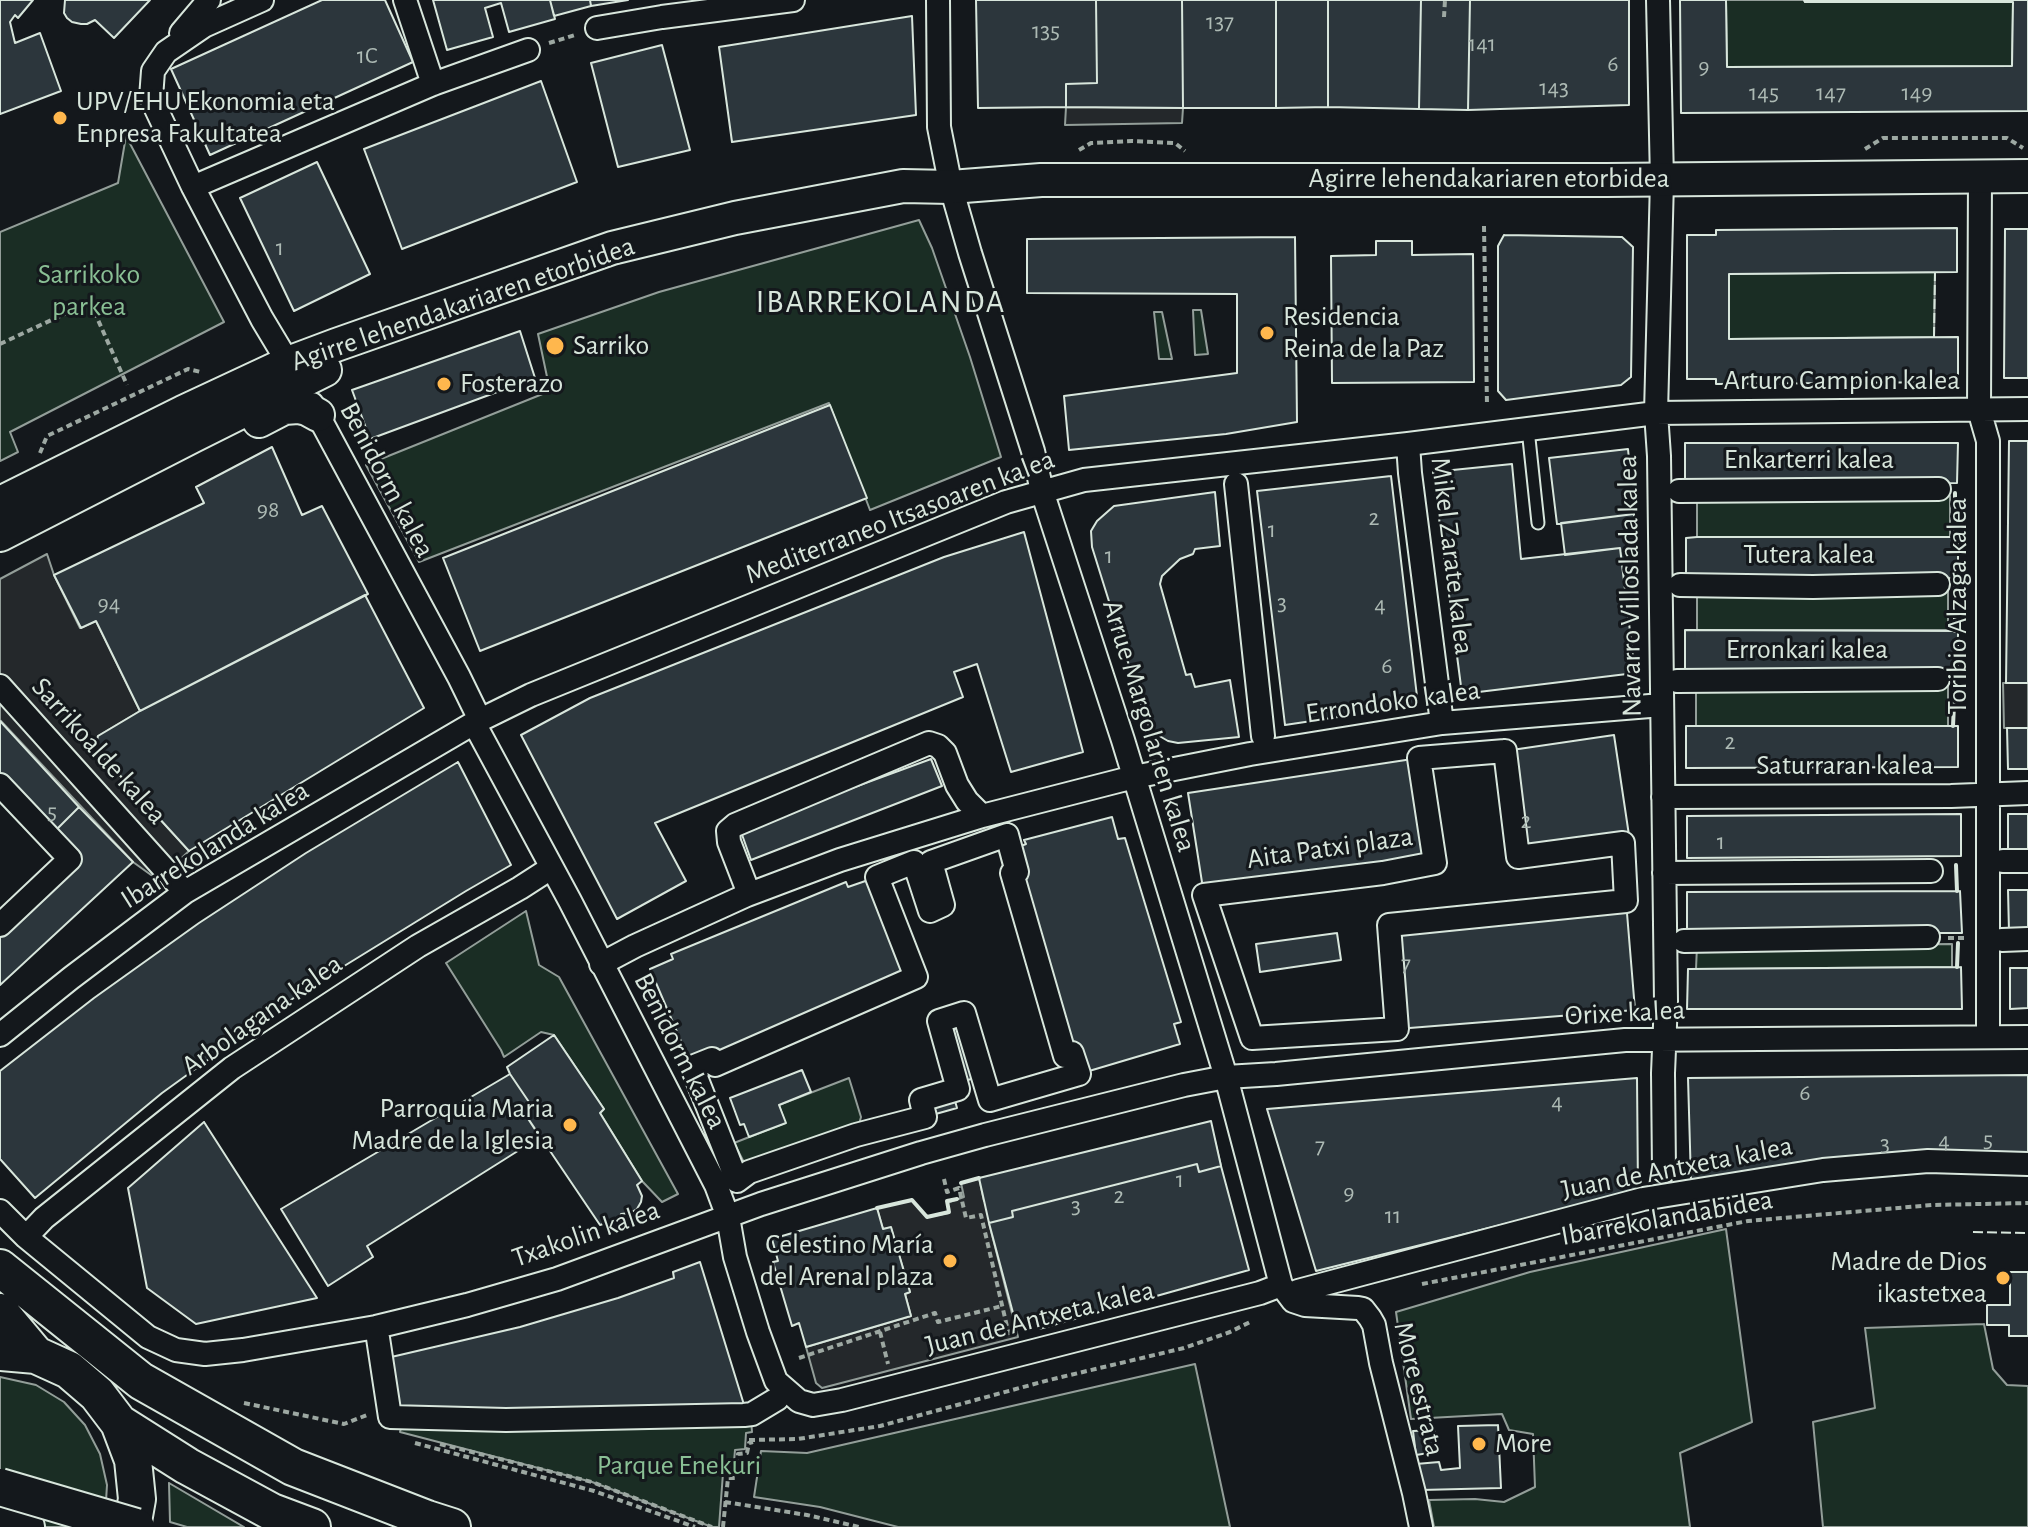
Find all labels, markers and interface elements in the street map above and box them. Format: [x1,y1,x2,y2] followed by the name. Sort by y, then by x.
[1206,8,1234,36] house number: 137
[1032,17,1060,45] house number: 135
[1468,30,1496,58] house number: 141
[357,42,377,70] house number: 1C
[1607,50,1619,78] house number: 6
[1698,53,1710,81] house number: 9
[1539,74,1569,102] house number: 143
[1749,79,1779,107] house number: 145
[1816,79,1846,107] house number: 147
[1901,79,1933,107] house number: 149
[76,85,335,151] place label: UPV/EHU Ekonomia eta Enpresa Fakultatea
[51,109,69,127] marker: UPV/EHU Ekonomia eta Enpresa Fakultatea
[1308,162,1670,196] street label: Agirre lehendakariaren etorbidea
[287,229,639,379] street label: Agirre lehendakariaren etorbidea
[276,234,284,262] house number: 1
[38,258,140,324] park label: Sarrikoko parkea
[756,283,1006,321] district label: IBARREKOLANDA
[1283,300,1444,366] place label: Residencia Reina de la Paz
[1258,324,1276,342] marker: Residencia Reina de la Paz
[573,329,649,363] place label: Sarriko
[544,335,566,357] marker: Sarriko
[1724,364,1960,398] street label: Arturo Campion kalea
[460,367,563,401] place label: Fosterazo
[435,375,453,393] marker: Fosterazo
[332,397,442,563] street label: Benidorm kalea
[741,442,1059,592] street label: Mediterraneo Itsasoaren kalea
[1724,443,1894,477] street label: Enkarterri kalea
[1423,455,1481,657] street label: Mikel Zarate kalea
[1611,455,1649,717] street label: Navarro Villoslada kalea
[257,496,279,524] house number: 98
[1941,498,1975,714] street label: Toribio Alzaga kalea
[1369,504,1379,532] house number: 2
[1268,516,1276,544] house number: 1
[1743,538,1875,572] street label: Tutera kalea
[1105,542,1113,570] house number: 1
[1277,589,1287,617] house number: 3
[98,590,120,618] house number: 94
[1374,591,1386,619] house number: 4
[1095,596,1203,856] street label: Arrue Margolarien kalea
[1726,633,1888,667] street label: Erronkari kalea
[1381,652,1393,680] house number: 6
[24,671,174,831] street label: Sarrikoalde kalea
[1304,673,1482,731] street label: Errondoko kalea
[1725,728,1735,756] house number: 2
[1756,749,1934,783] street label: Saturraran kalea
[115,774,315,916] street label: Ibarrekolanda kalea
[47,798,57,826] house number: 5
[1521,807,1531,835] house number: 2
[1245,820,1415,876] street label: Aita Patxi plaza
[1717,828,1725,856] house number: 1
[175,947,349,1083] street label: Arbolagana kalea
[1401,950,1411,978] house number: 7
[626,967,734,1135] street label: Benidorm kalea
[1564,993,1686,1033] street label: Orixe kalea
[1799,1079,1811,1107] house number: 6
[1551,1088,1563,1116] house number: 4
[351,1092,554,1158] place label: Parroquia Maria Madre de la Iglesia
[561,1116,579,1134] marker: Parroquia Maria Madre de la Iglesia
[1983,1126,1993,1154] house number: 5
[1938,1127,1950,1155] house number: 4
[1559,1129,1795,1207] street label: Juan de Antxeta kalea
[1880,1130,1890,1158] house number: 3
[1315,1132,1325,1160] house number: 7
[1176,1166,1184,1194] house number: 1
[1343,1179,1355,1207] house number: 9
[1114,1182,1124,1210] house number: 2
[1558,1183,1776,1253] street label: Ibarrekolandabidea
[1071,1192,1081,1220] house number: 3
[508,1193,664,1275] street label: Txakolin kalea
[1385,1202,1401,1230] house number: 11
[760,1228,934,1294] place label: Celestino María del Arenal plaza
[1830,1245,1987,1311] place label: Madre de Dios ikastetxea
[941,1252,959,1270] marker: Celestino María del Arenal plaza
[1994,1269,2012,1287] marker: Madre de Dios ikastetxea
[922,1273,1158,1363] street label: Juan de Antxeta kalea
[1386,1318,1452,1460] street label: More estrata
[1495,1427,1552,1461] place label: More
[1470,1435,1488,1453] marker: More
[597,1449,761,1483] park label: Parque Enekuri

